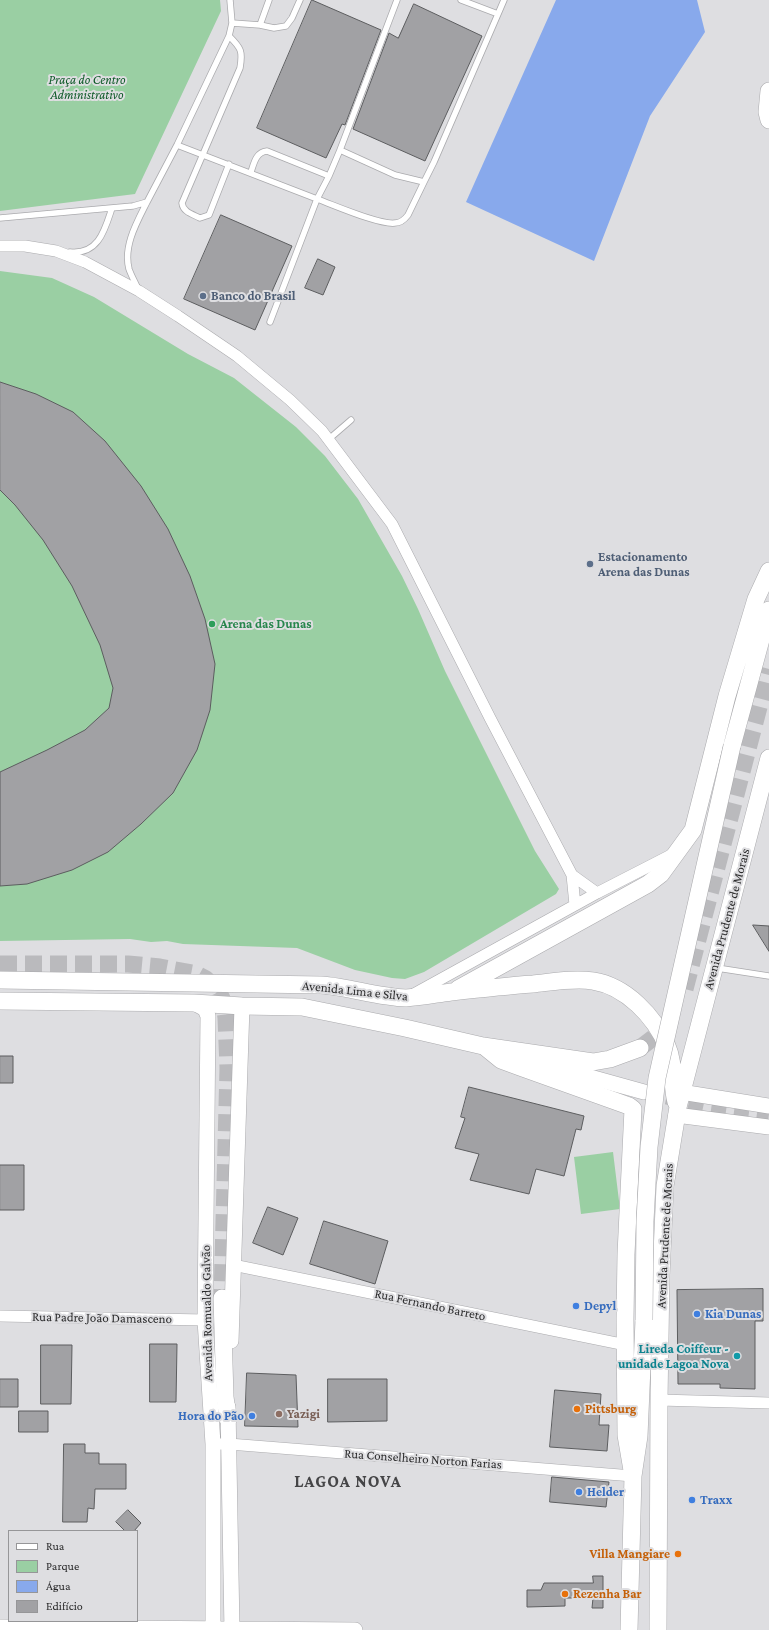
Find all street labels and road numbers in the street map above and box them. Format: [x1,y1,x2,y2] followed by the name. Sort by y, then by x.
[701,847,753,991] street label: Avenida Prudente de Morais
[301,978,409,1004] street label: Avenida Lima e Silva
[653,1163,677,1309] street label: Avenida Prudente de Morais
[198,1245,216,1381] street label: Avenida Romualdo Galvão
[373,1286,487,1324] street label: Rua Fernando Barreto
[32,1309,172,1327] street label: Rua Padre João Damasceno
[344,1446,502,1472] street label: Rua Conselheiro Norton Farias

